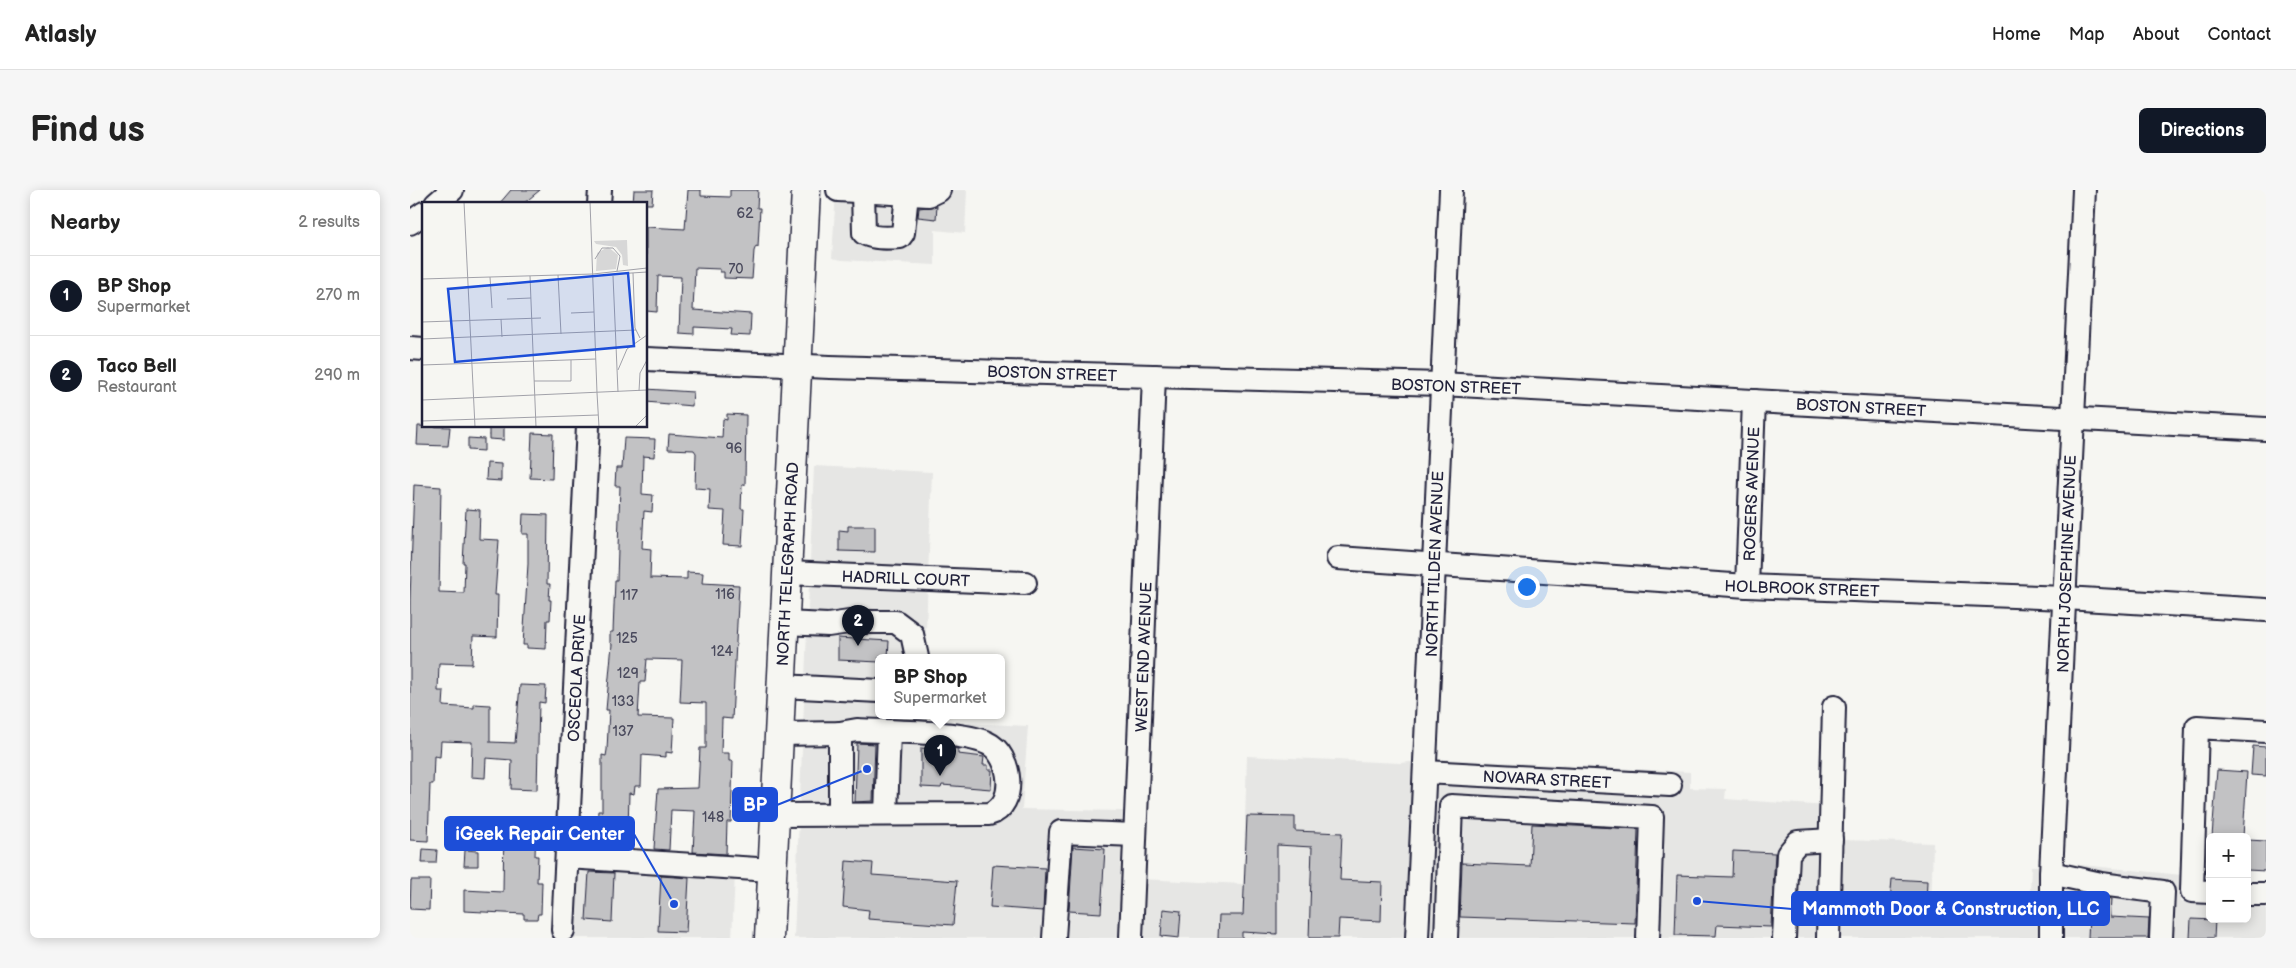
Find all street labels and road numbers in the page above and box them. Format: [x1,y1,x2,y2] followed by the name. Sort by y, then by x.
[986,363,1118,386] street label: BOSTON STREET
[1390,376,1522,399] street label: BOSTON STREET
[1795,396,1927,421] street label: BOSTON STREET
[1741,427,1764,562] street label: ROGERS AVENUE
[2054,455,2081,673] street label: NORTH JOSEPHINE AVENUE
[774,462,803,667] street label: NORTH TELEGRAPH ROAD
[1423,471,1448,657] street label: NORTH TILDEN AVENUE
[841,568,971,591] street label: HADRILL COURT
[1724,577,1880,602] street label: HOLBROOK STREET
[1132,582,1157,732] street label: WEST END AVENUE
[565,614,590,742] street label: OSCEOLA DRIVE
[1482,768,1612,793] street label: NOVARA STREET

